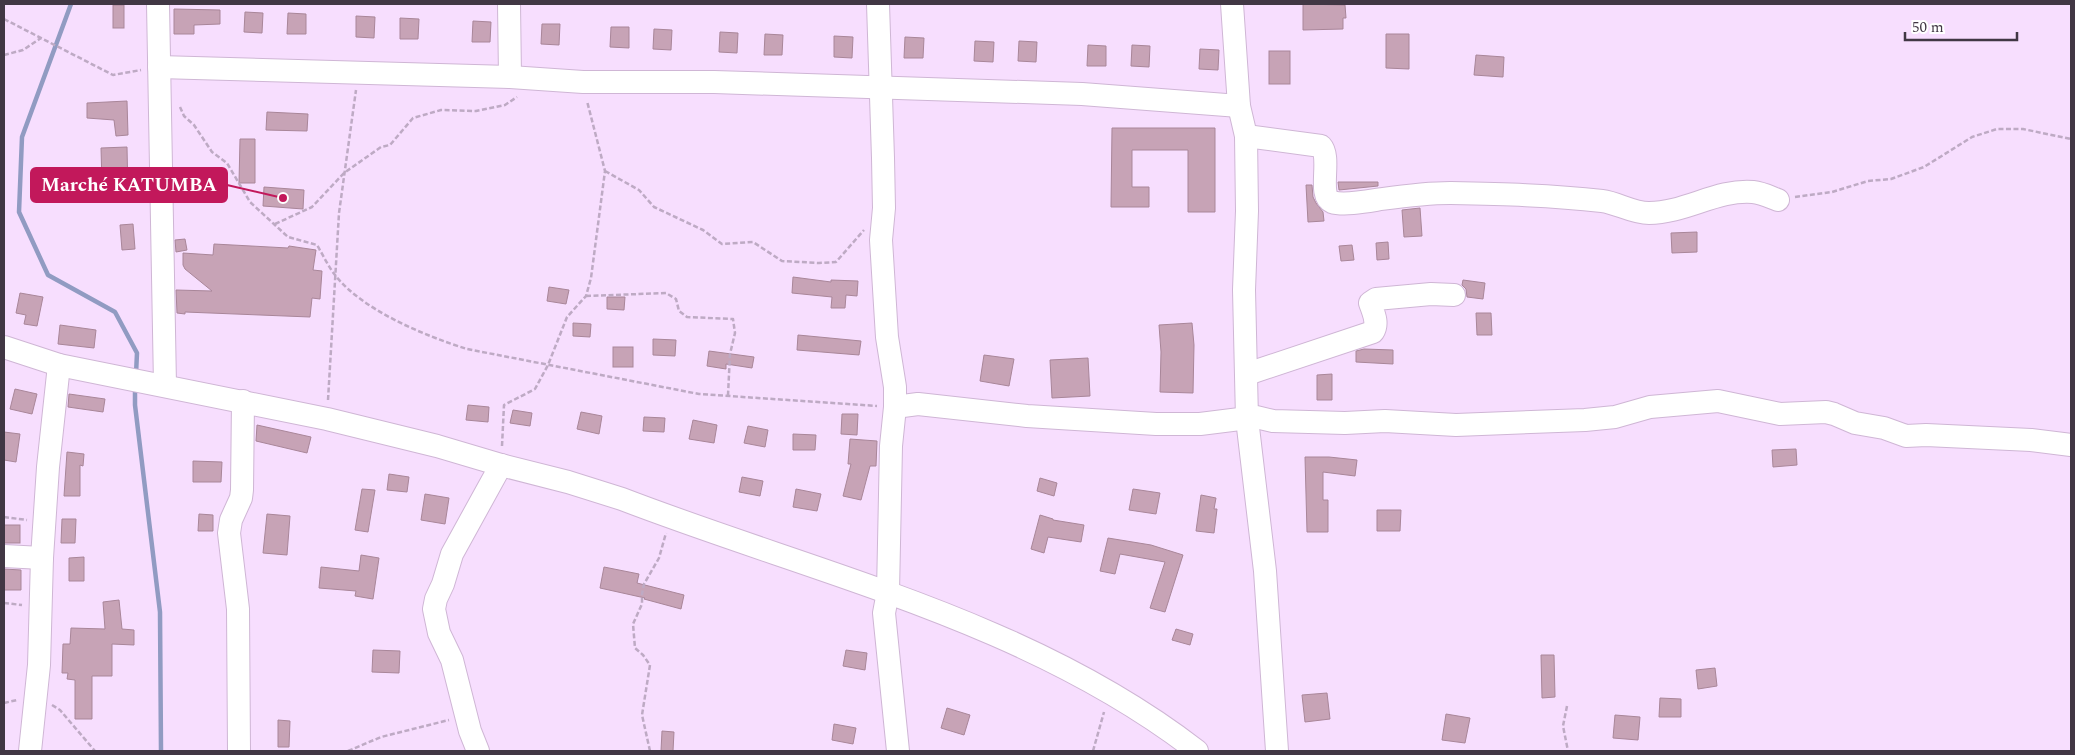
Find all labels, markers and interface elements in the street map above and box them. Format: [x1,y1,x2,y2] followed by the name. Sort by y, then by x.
[1905,10,2018,42] scale bar
[1912,16,1944,39] text: 50 m
[31,168,227,202] callout: Marché KATUMBA
[41,171,217,200] text: Marché KATUMBA

